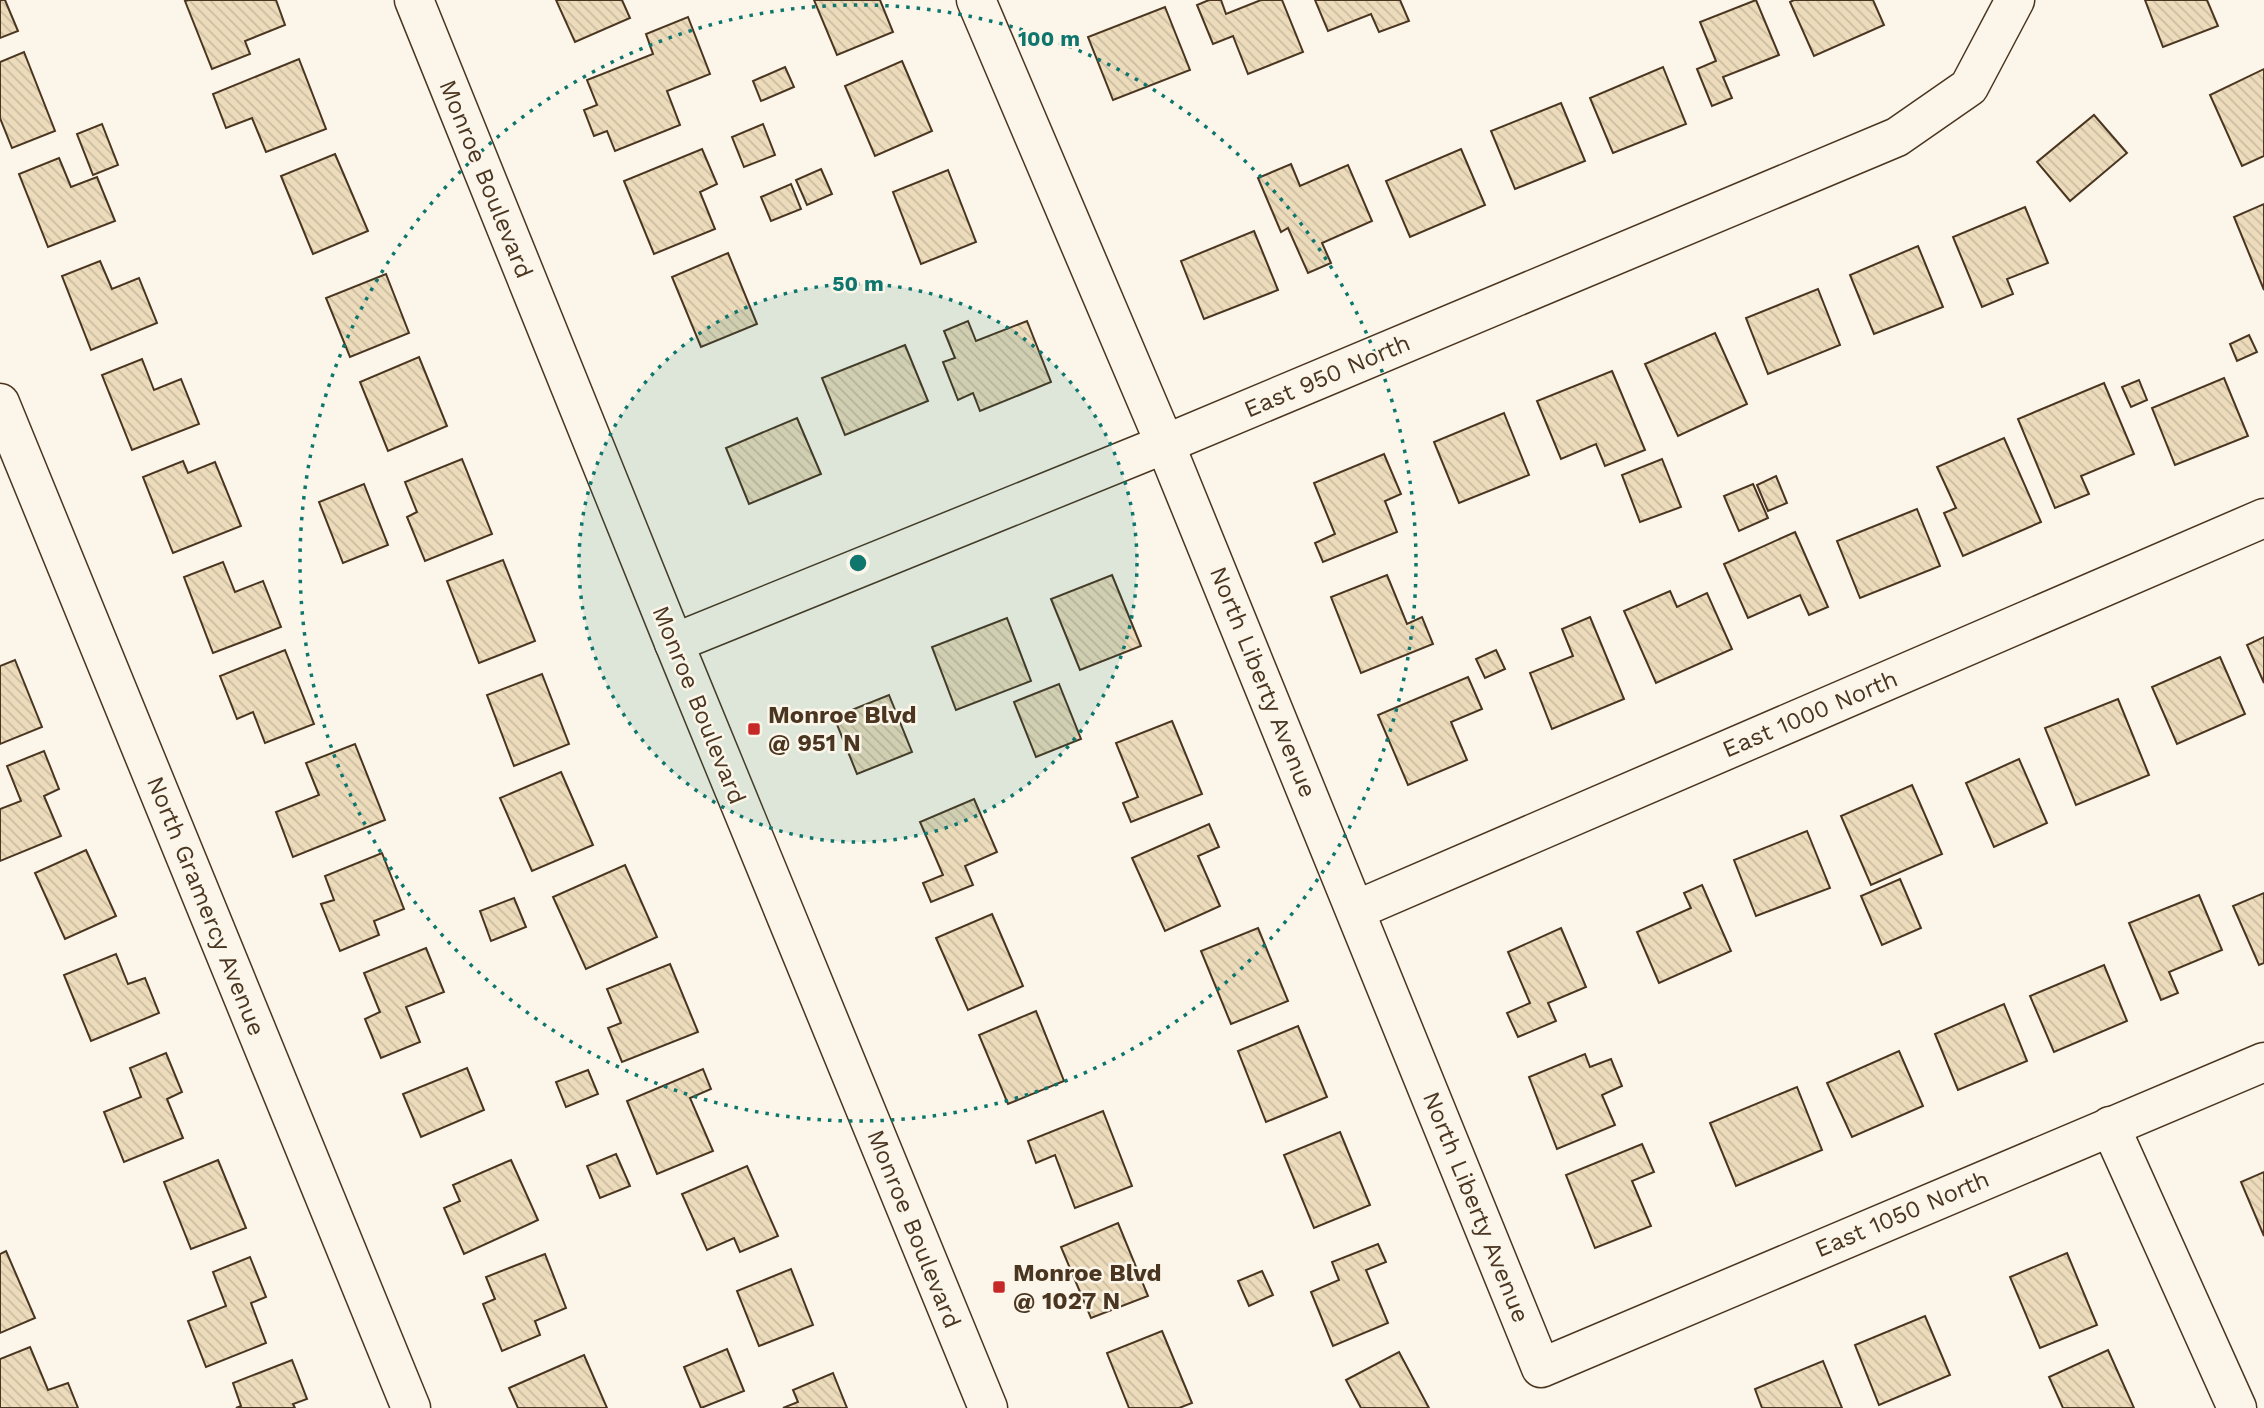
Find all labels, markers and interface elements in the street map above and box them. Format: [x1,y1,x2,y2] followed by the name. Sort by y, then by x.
[1018,26,1080,51] text: 100 m
[433,76,539,282] street label: Monroe Boulevard
[832,271,884,296] text: 50 m
[1240,328,1414,424] street label: East 950 North
[846,551,870,575] centre of rings
[1204,562,1322,802] street label: North Liberty Avenue
[646,602,752,808] street label: Monroe Boulevard
[1718,664,1902,764] street label: East 1000 North
[768,701,916,757] place label: Monroe Blvd @ 951 N
[746,721,762,737] marker: Monroe Blvd @ 951 N
[141,772,271,1040] street label: North Gramercy Avenue
[1417,1087,1535,1327] street label: North Liberty Avenue
[861,1126,967,1332] street label: Monroe Boulevard
[1811,1165,1993,1263] street label: East 1050 North
[1013,1259,1161,1315] place label: Monroe Blvd @ 1027 N
[991,1279,1007,1295] marker: Monroe Blvd @ 1027 N

